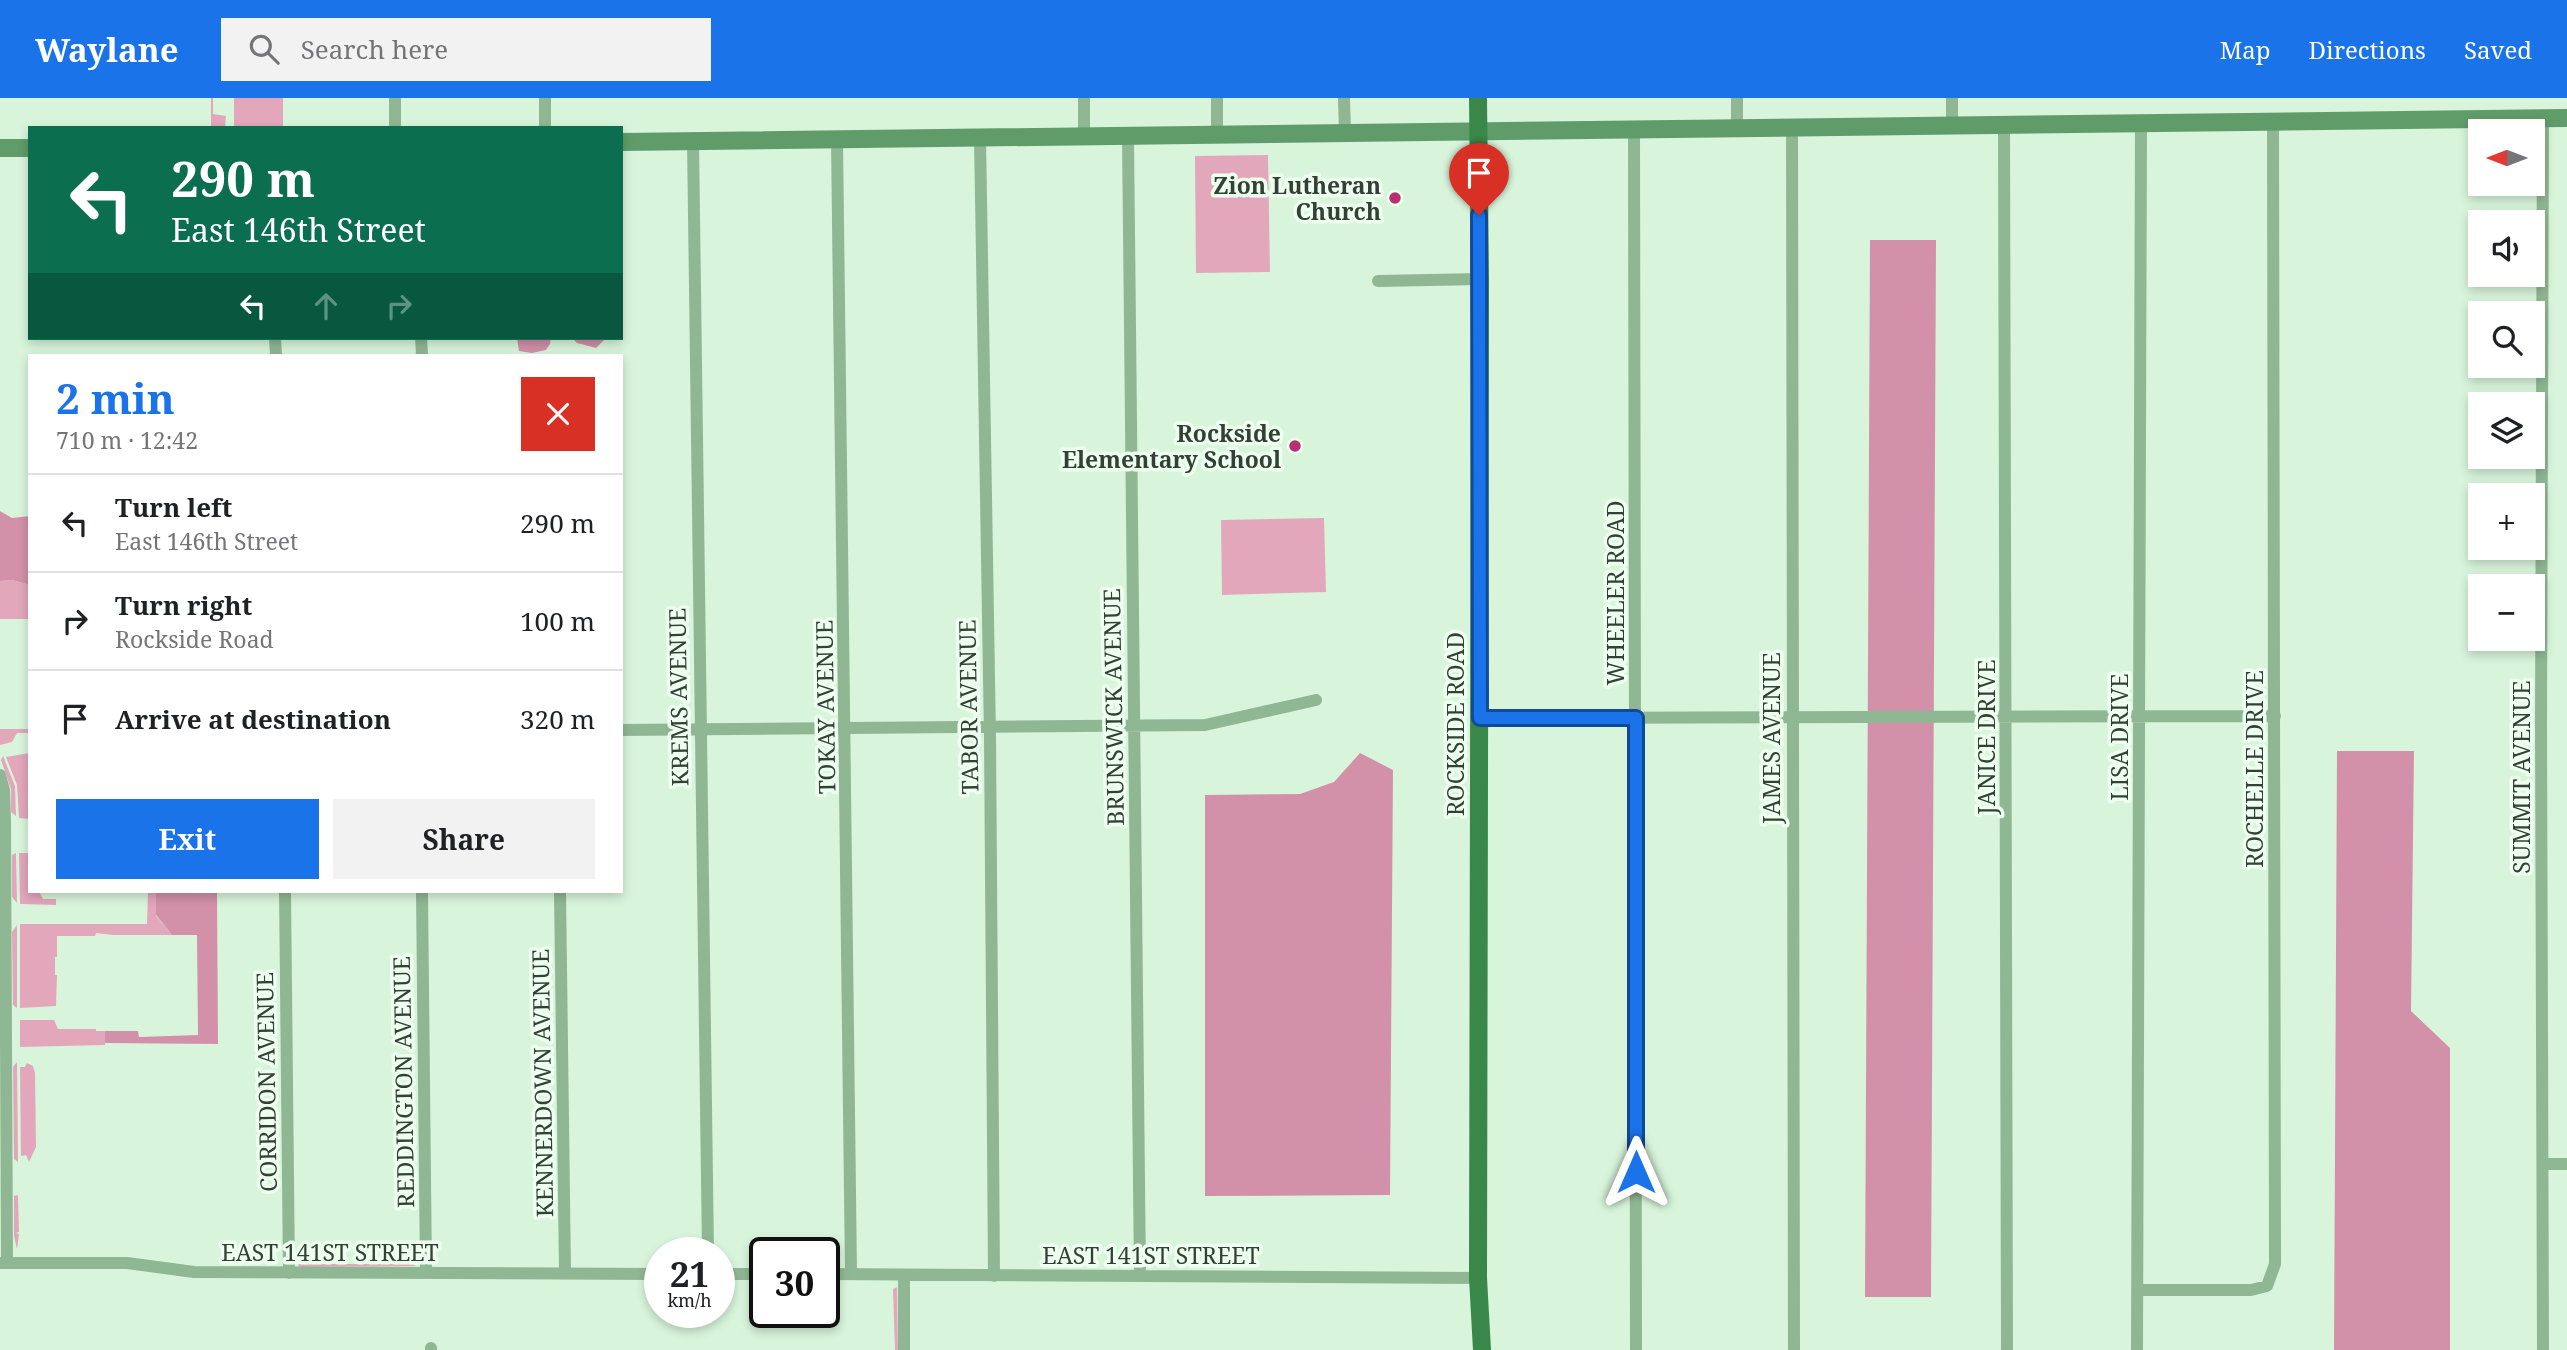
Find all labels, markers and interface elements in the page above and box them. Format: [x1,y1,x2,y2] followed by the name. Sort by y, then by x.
[221,18,711,81] search box
[35,27,179,72] text: Waylane
[245,30,283,68] icon: search
[301,31,448,67] text: Search here
[2220,33,2271,66] text: Map
[2309,33,2426,66] text: Directions
[2464,33,2532,66] text: Saved
[2468,119,2544,196] north arrow
[2468,119,2545,651] map controls
[1449,143,1509,215] pin
[171,145,315,211] text: 290 m
[56,154,147,245] icon: left
[1460,154,1498,192] icon: arrive
[1213,169,1381,227] place label: Zion Lutheran Church
[1387,190,1403,206] marker: Zion Lutheran Church
[171,208,426,251] text: East 146th Street
[2468,210,2545,287] button: sound
[234,287,272,325] icon: left
[307,287,345,325] icon: ahead
[380,287,418,325] icon: right
[2468,301,2545,378] button: search
[56,369,175,426] text: 2 min
[521,377,595,451] button: close
[2468,392,2545,469] button: layers
[1062,417,1281,475] place label: Rockside Elementary School
[56,424,198,456] text: 710 m · 12:42
[1287,438,1303,454] marker: Rockside Elementary School
[2468,483,2545,560] button: +
[115,489,232,525] text: Turn left
[1599,501,1631,685] street label: WHEELER ROAD
[56,504,94,542] icon: left
[520,505,595,541] text: 290 m
[115,525,298,557] text: East 146th Street
[2468,574,2545,651] button: −
[115,587,252,623] text: Turn right
[1095,588,1131,826] street label: BRUNSWICK AVENUE
[56,602,94,640] icon: right
[520,603,595,639] text: 100 m
[660,608,696,786] street label: KREMS AVENUE
[950,619,986,795] street label: TABOR AVENUE
[807,620,843,794] street label: TOKAY AVENUE
[115,623,274,655] text: Rockside Road
[1439,632,1471,816] street label: ROCKSIDE ROAD
[1755,652,1787,825] street label: JAMES AVENUE
[1970,660,2002,815] street label: JANICE DRIVE
[2238,670,2270,868] street label: ROCHELLE DRIVE
[2103,673,2135,801] street label: LISA DRIVE
[2505,680,2537,874] street label: SUMMIT AVENUE
[56,700,94,738] icon: arrive
[115,701,391,737] text: Arrive at destination
[520,701,595,737] text: 320 m
[56,799,319,879] button: Exit
[333,799,595,879] button: Share
[524,948,560,1218] street label: KENNERDOWN AVENUE
[385,956,421,1208] street label: REDDINGTON AVENUE
[248,972,284,1192] street label: CORRIDON AVENUE
[1599,1135,1673,1209] position arrow
[221,1236,439,1268] street label: EAST 141ST STREET
[749,1237,840,1328] speed limit sign: 30
[1042,1239,1260,1271] street label: EAST 141ST STREET
[670,1250,709,1297] text: 21
[667,1288,712,1312] text: km/h

